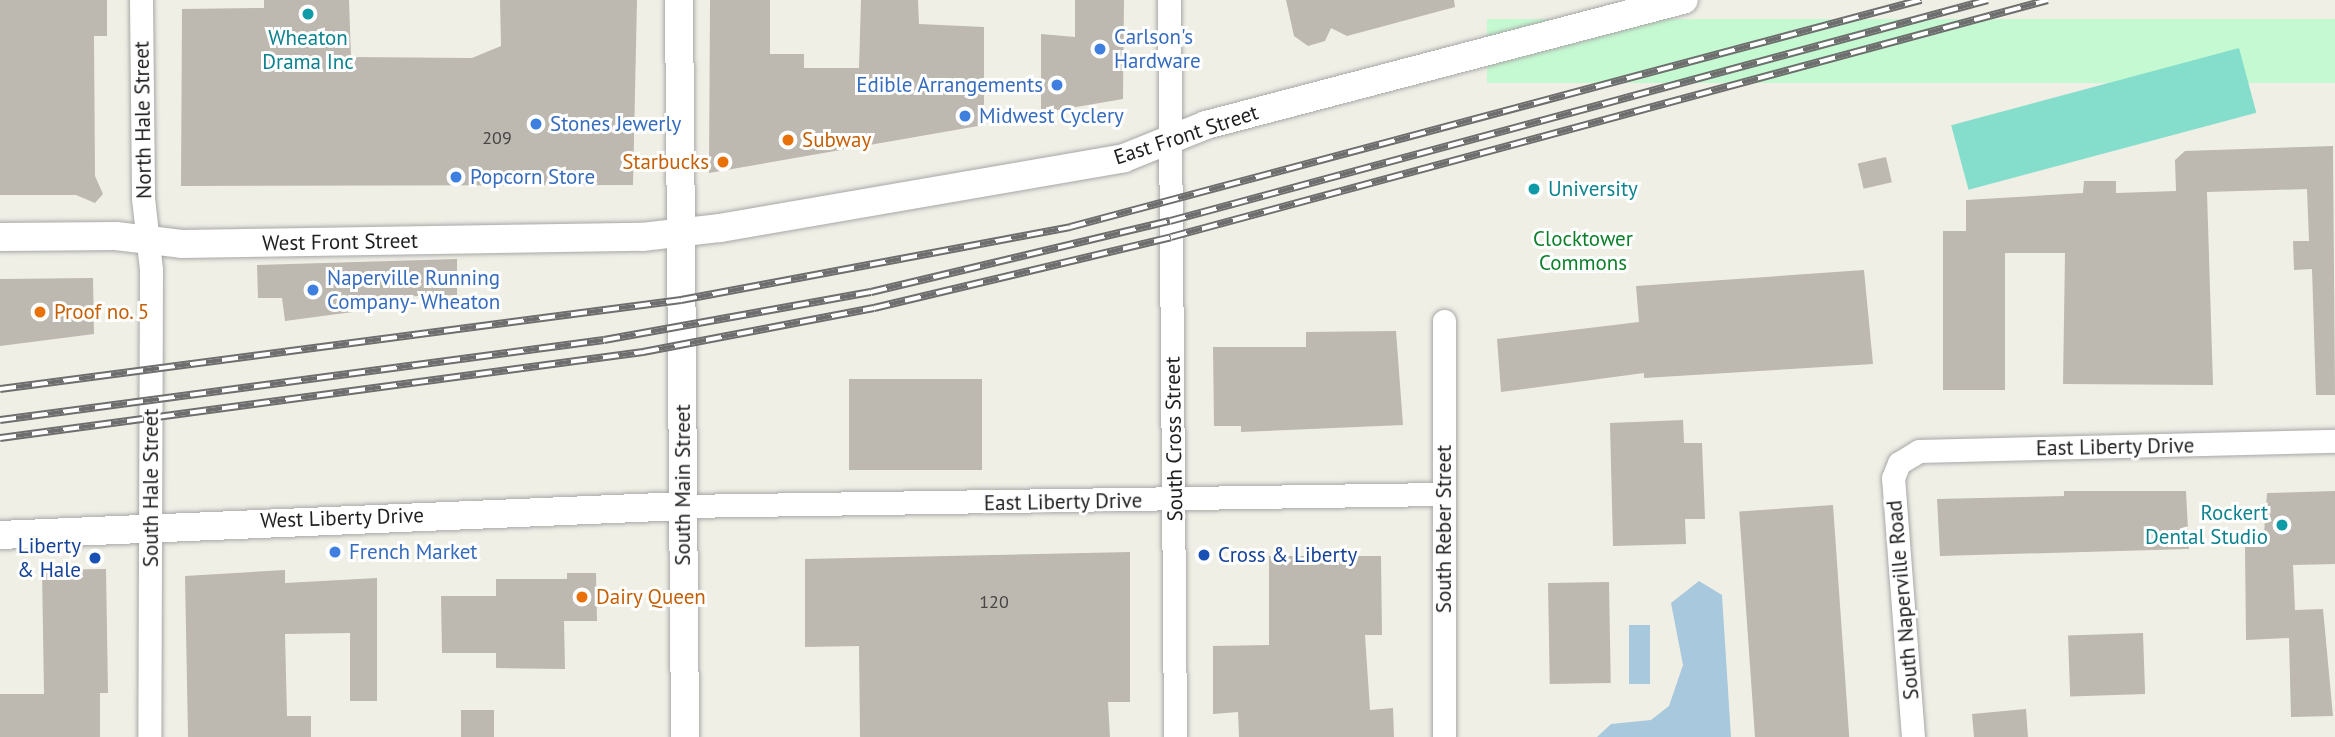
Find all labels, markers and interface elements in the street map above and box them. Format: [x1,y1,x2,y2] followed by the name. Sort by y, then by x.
[300,6,316,22] marker: Wheaton Drama Inc
[1114,24,1201,74] place label: Carlson's Hardware
[262,25,354,75] place label: Wheaton Drama Inc
[129,41,157,199] street label: North Hale Street
[1092,41,1108,57] marker: Carlson's Hardware
[855,72,1043,98] place label: Edible Arrangements
[1049,77,1065,93] marker: Edible Arrangements
[1111,100,1261,170] street label: East Front Street
[979,103,1124,129] place label: Midwest Cyclery
[957,108,973,124] marker: Midwest Cyclery
[550,111,681,137] place label: Stones Jewerly
[528,116,544,132] marker: Stones Jewerly
[482,127,512,149] house number: 209
[802,127,871,153] place label: Subway
[780,132,796,148] marker: Subway
[622,149,709,175] place label: Starbucks
[715,154,731,170] marker: Starbucks
[470,164,595,190] place label: Popcorn Store
[448,169,464,185] marker: Popcorn Store
[1548,176,1638,202] place label: University
[1526,181,1542,197] marker: University
[1533,226,1633,276] park label: Clocktower Commons
[262,228,418,256] street label: West Front Street
[327,265,502,315] place label: Naperville Running Company- Wheaton
[305,282,321,298] marker: Naperville Running Company- Wheaton
[54,299,151,325] place label: Proof no. 5
[32,304,48,320] marker: Proof no. 5
[1160,356,1188,522] street label: South Cross Street
[670,404,696,566] street label: South Main Street
[138,409,164,567] street label: South Hale Street
[2035,433,2195,461] street label: East Liberty Drive
[1431,445,1457,613] street label: South Reber Street
[983,488,1143,516] street label: East Liberty Drive
[1882,499,1924,701] street label: South Naperville Road
[2145,500,2268,550] place label: Rockert Dental Studio
[259,503,425,533] street label: West Liberty Drive
[2274,517,2290,533] marker: Rockert Dental Studio
[17,533,81,583] place label: Liberty & Hale
[349,539,477,565] place label: French Market
[1218,542,1357,568] place label: Cross & Liberty
[327,544,343,560] marker: French Market
[1196,547,1212,563] marker: Cross & Liberty
[87,550,103,566] marker: Liberty & Hale
[596,584,707,610] place label: Dairy Queen
[574,589,590,605] marker: Dairy Queen
[979,591,1009,613] house number: 120

